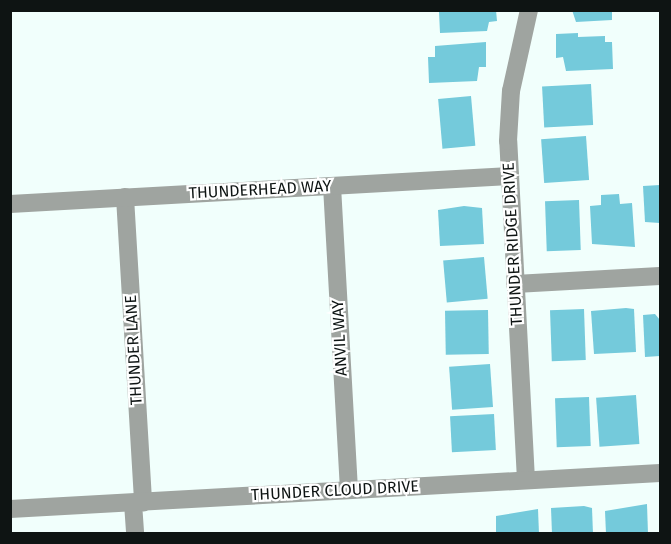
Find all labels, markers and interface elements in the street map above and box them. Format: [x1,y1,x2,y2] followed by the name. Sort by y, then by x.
[499,162,527,326] street label: THUNDER RIDGE DRIVE
[188,177,332,203] street label: THUNDERHEAD WAY
[122,295,146,405] street label: THUNDER LANE
[328,299,352,377] street label: ANVIL WAY
[251,477,419,505] street label: THUNDER CLOUD DRIVE

